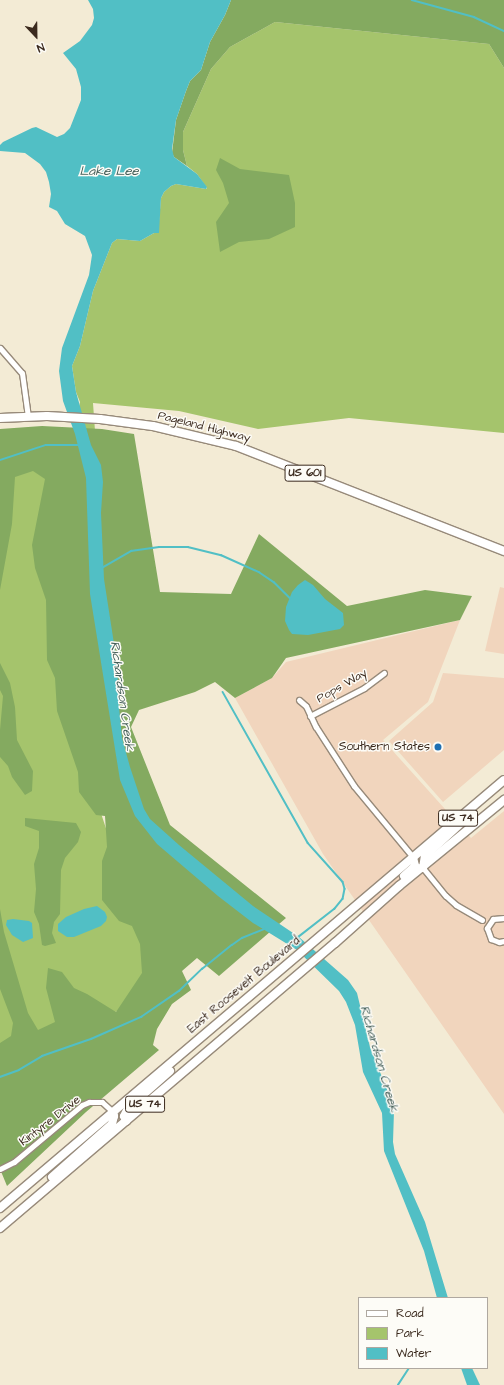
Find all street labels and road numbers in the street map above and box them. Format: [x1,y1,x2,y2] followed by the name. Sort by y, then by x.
[156,409,252,445] street label: Pageland Highway
[284,464,326,482] road number: US 601
[314,666,370,706] street label: Pops Way
[438,809,478,827] road number: US 74
[185,934,303,1036] street label: East Roosevelt Boulevard
[17,1093,83,1149] street label: Kintyre Drive
[125,1095,165,1113] road number: US 74

